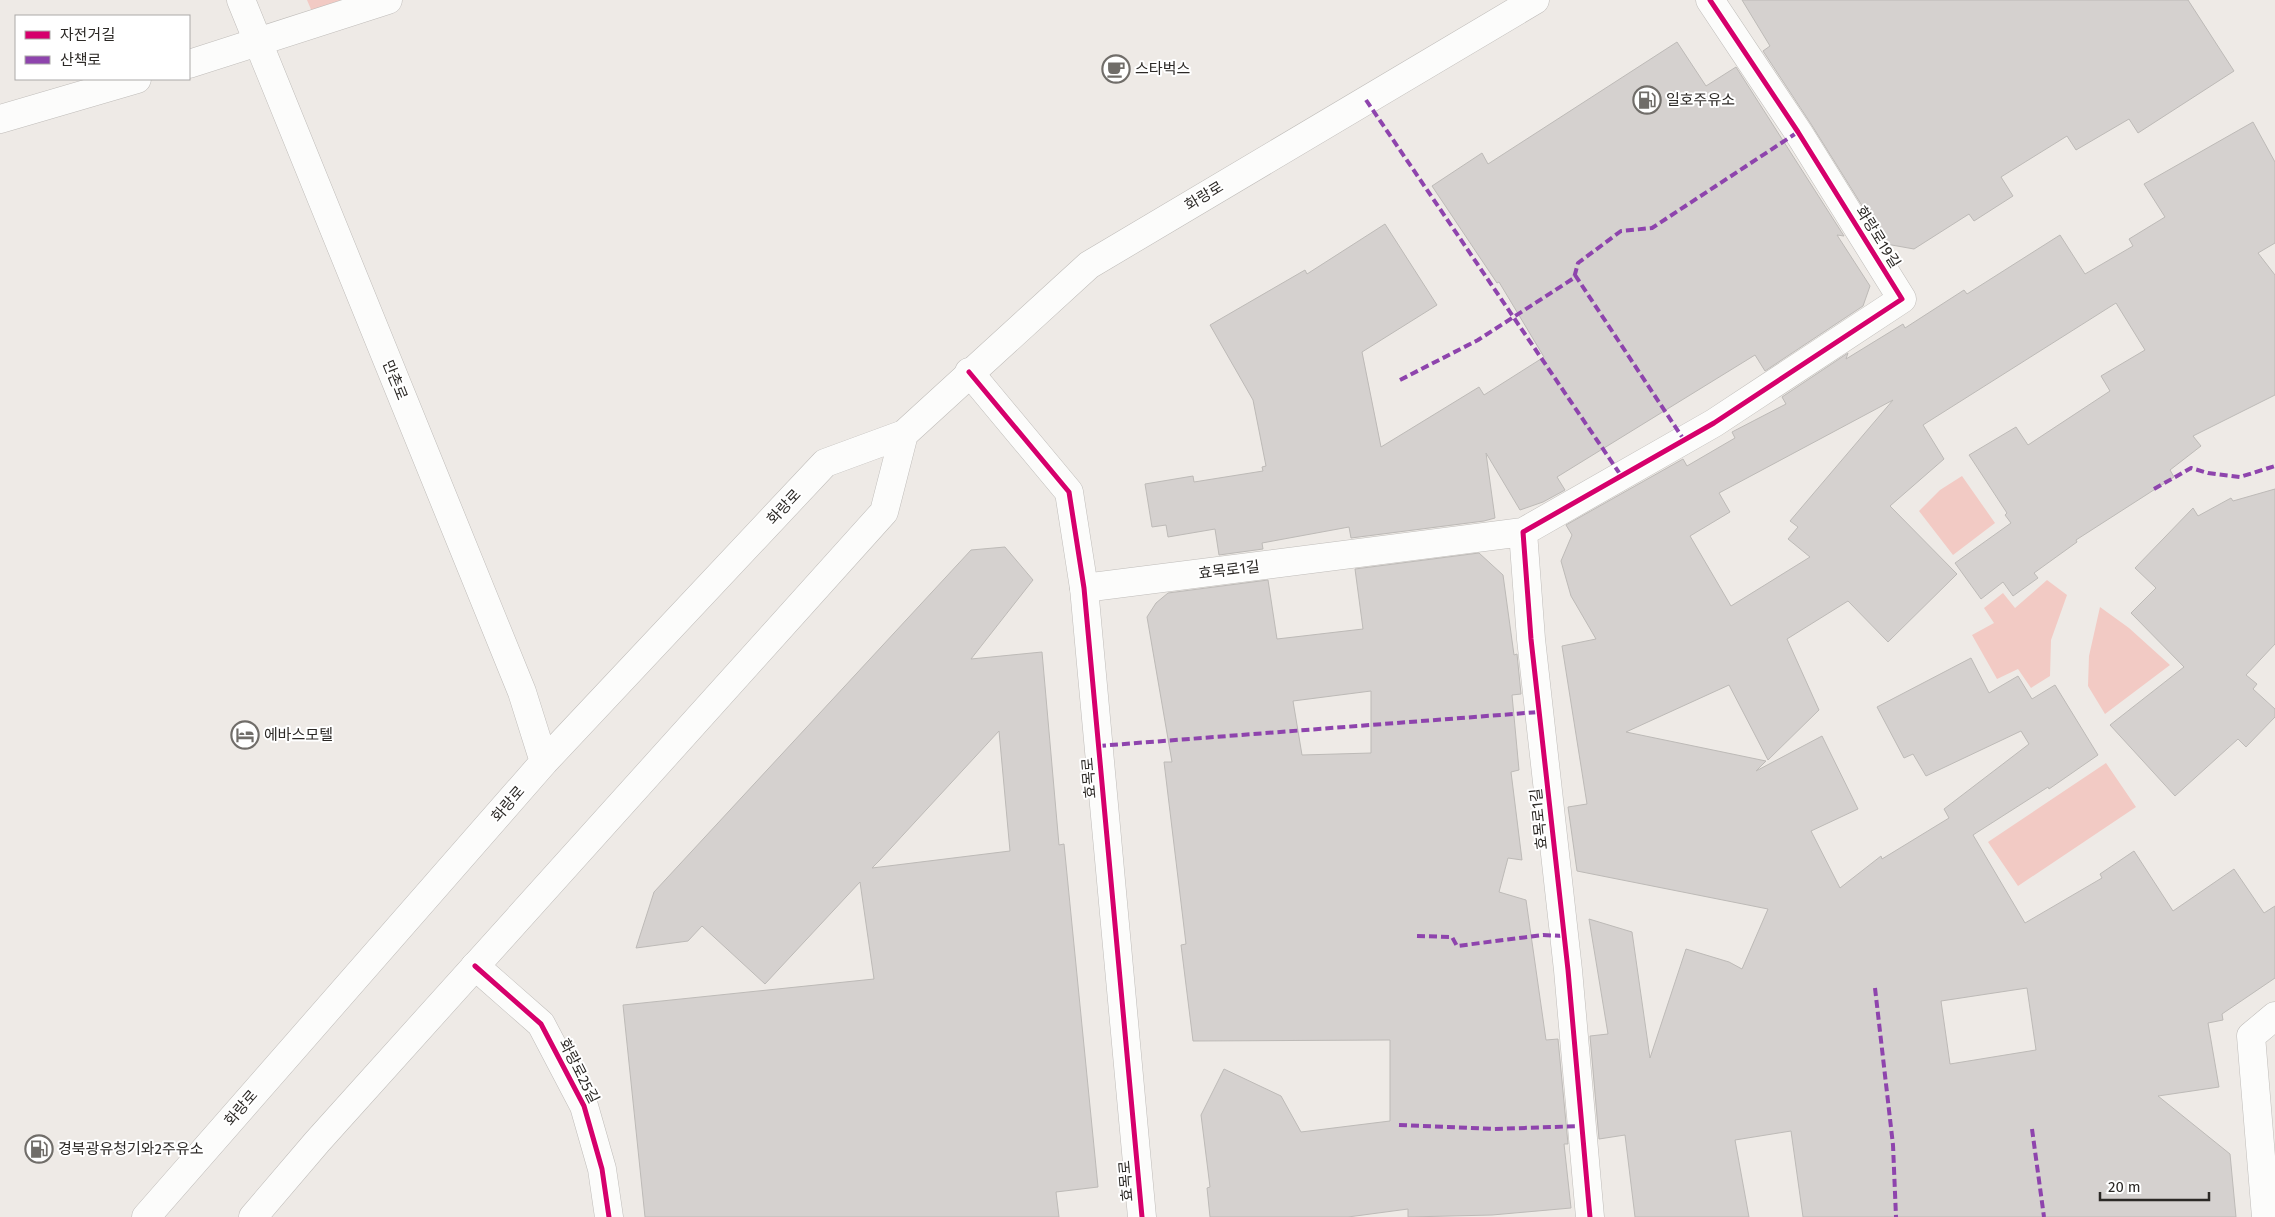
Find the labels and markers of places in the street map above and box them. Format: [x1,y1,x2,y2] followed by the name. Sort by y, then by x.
[1101,54,1131,84] cafe icon: 스타벅스
[1135,60,1190,78] place label: 스타벅스
[1632,85,1662,115] fuel station icon: 일호주유소
[1666,91,1735,109] place label: 일호주유소
[230,720,260,750] hotel icon: 에바스모텔
[264,726,333,744] place label: 에바스모텔
[24,1134,54,1164] fuel station icon: 경북광유청기와2주유소
[58,1140,204,1158] place label: 경북광유청기와2주유소

